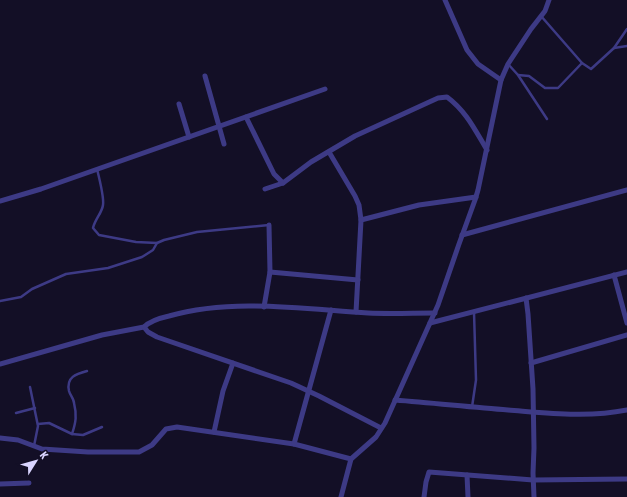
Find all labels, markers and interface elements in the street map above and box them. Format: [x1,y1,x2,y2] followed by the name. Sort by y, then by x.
[16,441,56,481] north arrow
[38,449,51,461] text: K

